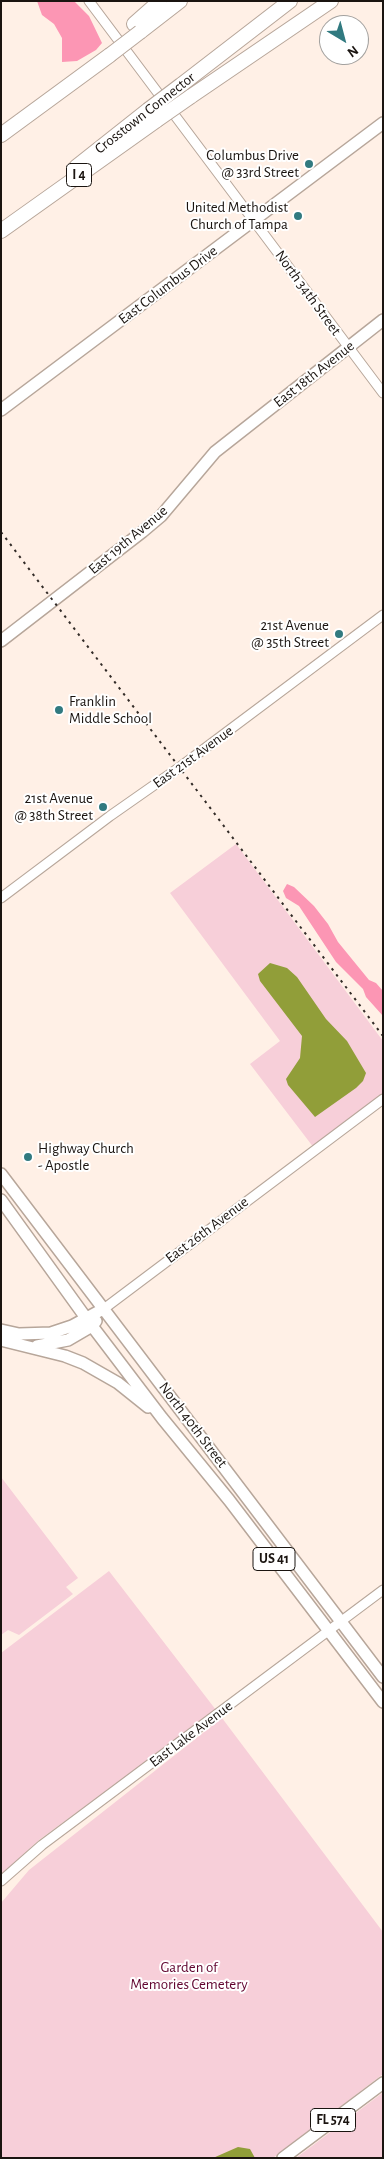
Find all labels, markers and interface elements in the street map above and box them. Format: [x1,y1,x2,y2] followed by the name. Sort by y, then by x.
[319,15,369,65] north arrow
[344,43,361,60] text: N
[91,68,199,158] street label: Crosstown Connector
[206,146,299,181] place label: Columbus Drive @ 33rd Street
[303,158,315,170] marker: Columbus Drive @ 33rd Street
[66,164,92,186] road number: I 4
[186,198,288,233] place label: United Methodist Church of Tampa
[292,210,304,222] marker: United Methodist Church of Tampa
[115,242,221,328] street label: East Columbus Drive
[271,247,345,339] street label: North 34th Street
[270,337,358,411] street label: East 18th Avenue
[85,502,171,578] street label: East 19th Avenue
[251,616,329,651] place label: 21st Avenue @ 35th Street
[333,628,345,640] marker: 21st Avenue @ 35th Street
[69,692,152,727] place label: Franklin Middle School
[53,704,65,716] marker: Franklin Middle School
[149,722,237,792] street label: East 21st Avenue
[14,789,93,824] place label: 21st Avenue @ 38th Street
[97,801,109,813] marker: 21st Avenue @ 38th Street
[38,1139,134,1174] place label: Highway Church - Apostle
[22,1151,34,1163] marker: Highway Church - Apostle
[162,1193,252,1267] street label: East 26th Avenue
[155,1379,231,1471] street label: North 40th Street
[253,1548,295,1570] road number: US 41
[146,1697,236,1771] street label: East Lake Avenue
[130,1958,248,1993] park label: Garden of Memories Cemetery
[310,2108,356,2132] road number: FL 574

